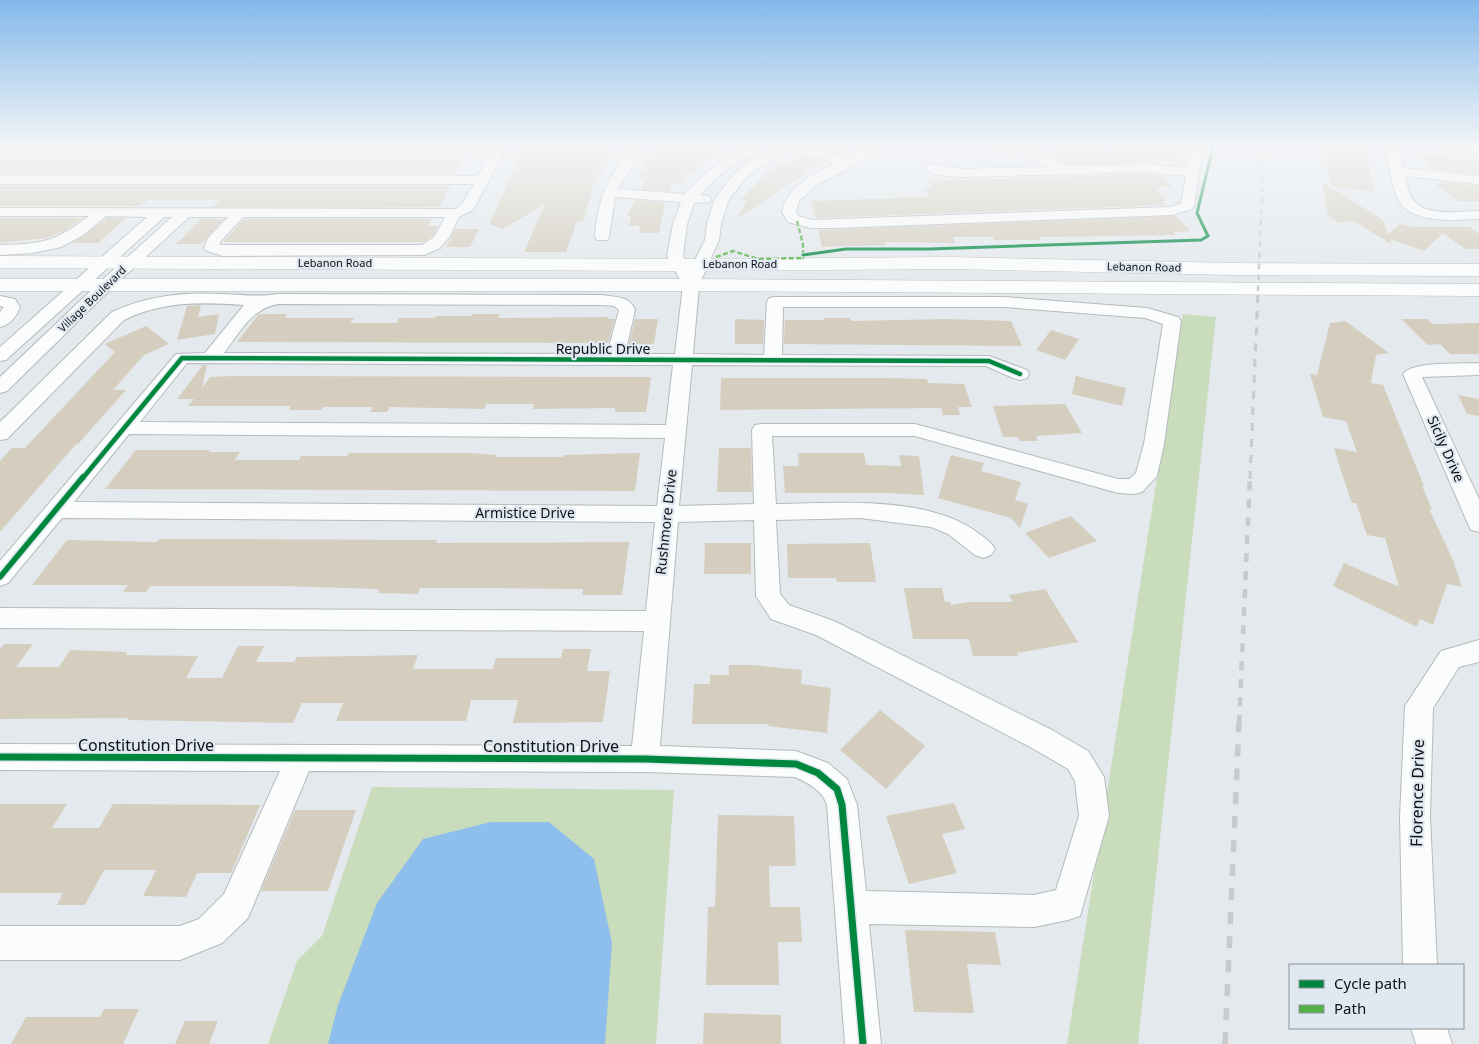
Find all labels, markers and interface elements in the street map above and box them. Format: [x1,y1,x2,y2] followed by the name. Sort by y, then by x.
[298,255,372,270] street label: Lebanon Road
[703,256,777,271] street label: Lebanon Road
[1107,258,1181,275] street label: Lebanon Road
[54,262,129,335] street label: Village Boulevard
[556,339,650,358] street label: Republic Drive
[1423,413,1470,485] street label: Sicily Drive
[651,468,680,576] street label: Rushmore Drive
[475,503,575,522] street label: Armistice Drive
[78,734,214,756] street label: Constitution Drive
[483,735,619,757] street label: Constitution Drive
[1405,739,1429,847] street label: Florence Drive
[1289,964,1464,1029] legend
[1334,973,1407,993] text: Cycle path
[1334,998,1366,1018] text: Path

